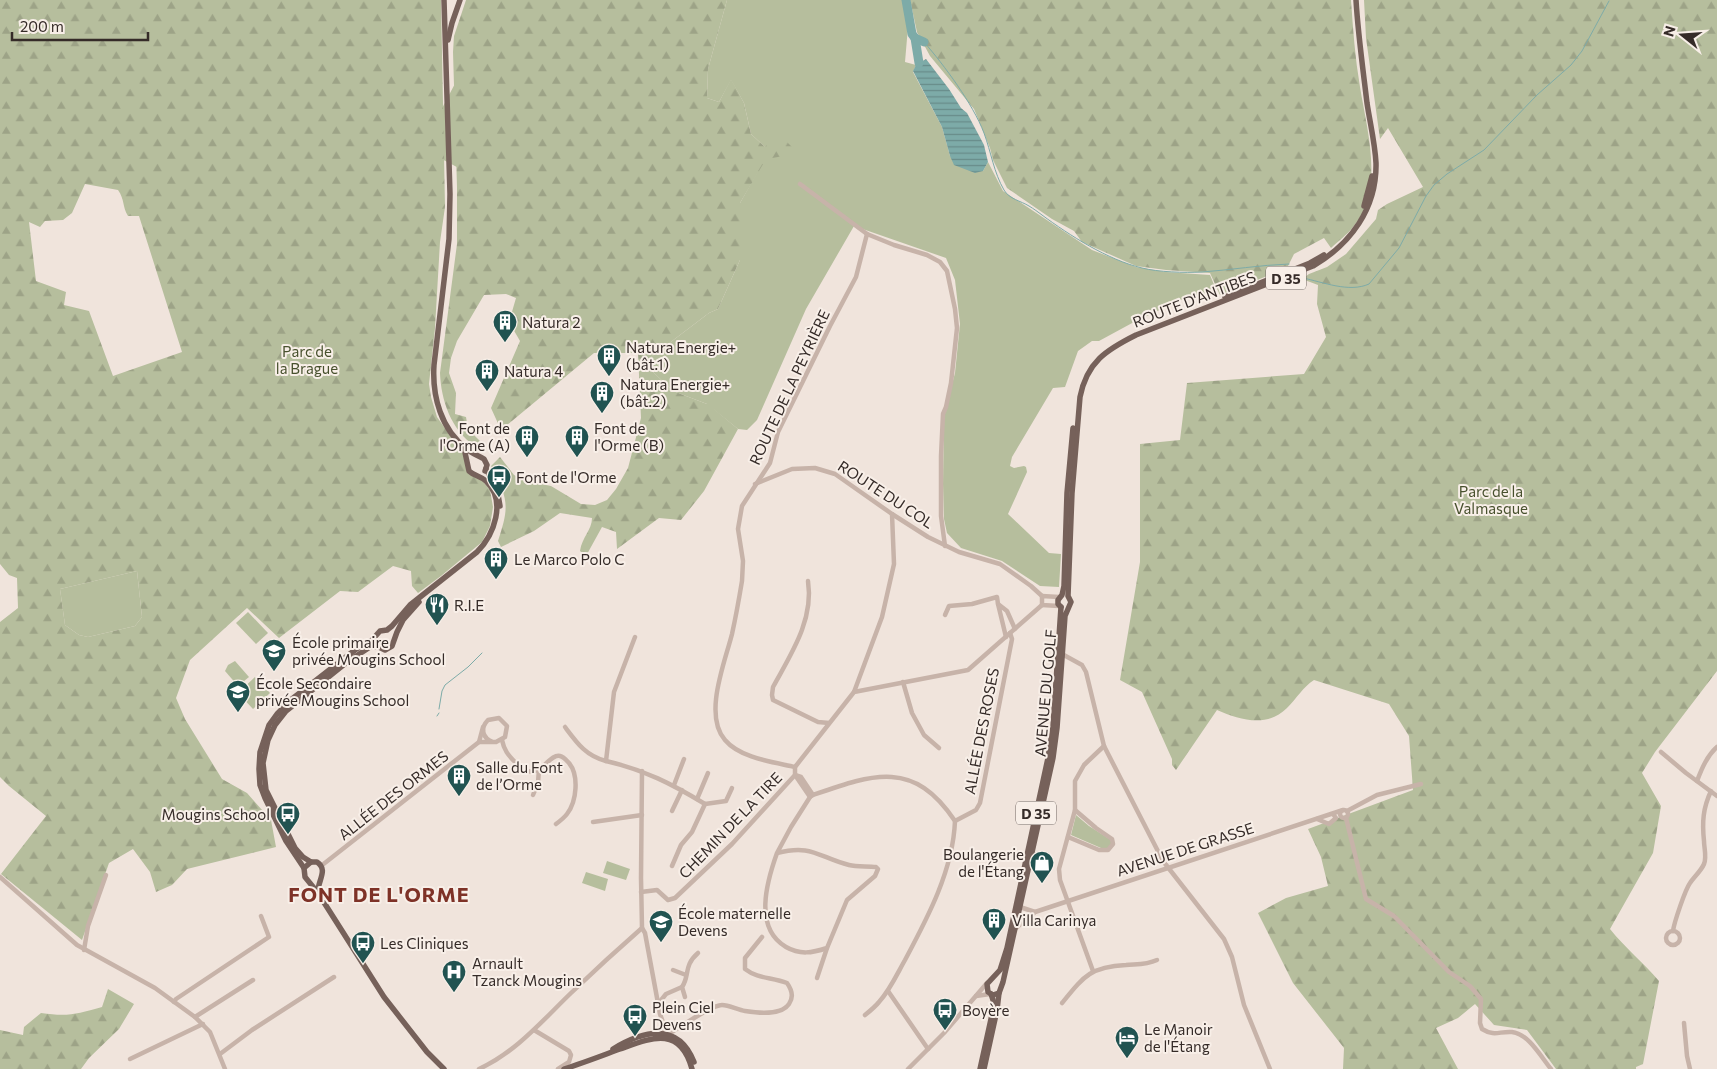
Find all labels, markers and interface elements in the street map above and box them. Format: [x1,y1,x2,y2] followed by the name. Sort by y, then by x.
[12,10,149,42] scale bar
[1657,10,1707,60] north arrow
[20,17,64,35] text: 200 m
[1659,24,1679,39] text: N
[1266,266,1306,290] road number: D 35
[1130,267,1258,331] street label: ROUTE D'ANTIBES
[744,306,833,467] street label: ROUTE DE LA PEYRIÈRE
[492,309,518,343] building icon: Natura 2
[522,313,581,331] place label: Natura 2
[626,338,736,373] place label: Natura Energie+ (bât.1)
[276,342,338,377] park label: Parc de la Brague
[596,343,622,377] building icon: Natura Energie+ (bât.1)
[474,358,500,392] building icon: Natura 4
[504,362,563,380] place label: Natura 4
[620,375,730,410] place label: Natura Energie+ (bât.2)
[589,380,615,414] building icon: Natura Energie+ (bât.2)
[439,419,510,454] place label: Font de l'Orme (A)
[594,419,664,454] place label: Font de l'Orme (B)
[514,424,540,458] building icon: Font de l'Orme (A)
[564,424,590,458] building icon: Font de l'Orme (B)
[835,456,938,532] street label: ROUTE DU COL
[486,464,512,498] bus stop icon: Font de l'Orme
[516,468,616,486] place label: Font de l'Orme
[1454,482,1528,517] park label: Parc de la Valmasque
[483,546,509,580] building icon: Le Marco Polo C
[514,550,624,568] place label: Le Marco Polo C
[424,592,450,626] restaurant icon: R.I.E
[454,596,484,614] place label: R.I.E
[1030,629,1060,757] street label: AVENUE DU GOLF
[292,632,445,668] place label: École primaire privée Mougins School
[261,638,287,672] school or university icon: École primaire privée Mougins School
[959,666,1002,796] street label: ALLÉE DES ROSES
[256,673,409,709] place label: École Secondaire privée Mougins School
[225,679,251,713] school or university icon: École Secondaire privée Mougins School
[334,746,452,843] street label: ALLÉE DES ORMES
[476,758,563,793] place label: Salle du Font de l’Orme
[446,763,472,797] building icon: Salle du Font de l’Orme
[675,768,785,882] street label: CHEMIN DE LA TIRE
[275,801,301,835] bus stop icon: Mougins School
[1016,801,1056,824] road number: D 35
[162,805,270,823] place label: Mougins School
[1114,818,1256,880] street label: AVENUE DE GRASSE
[943,845,1024,880] place label: Boulangerie de l'Étang
[1029,850,1055,884] shop icon: Boulangerie de l'Étang
[288,882,470,906] district label: FONT DE L'ORME
[678,903,791,939] place label: École maternelle Devens
[981,907,1007,941] building icon: Villa Carinya
[648,909,674,943] school or university icon: École maternelle Devens
[1012,911,1096,929] place label: Villa Carinya
[350,930,376,964] bus stop icon: Les Cliniques
[380,934,469,952] place label: Les Cliniques
[472,954,582,989] place label: Arnault Tzanck Mougins
[441,959,467,993] hospital icon: Arnault Tzanck Mougins
[932,997,958,1031] bus stop icon: Boyère
[652,998,714,1033] place label: Plein Ciel Devens
[962,1001,1010,1019] place label: Boyère
[622,1003,648,1037] bus stop icon: Plein Ciel Devens
[1144,1020,1213,1055] place label: Le Manoir de l'Étang
[1114,1025,1140,1059] hotel icon: Le Manoir de l'Étang

